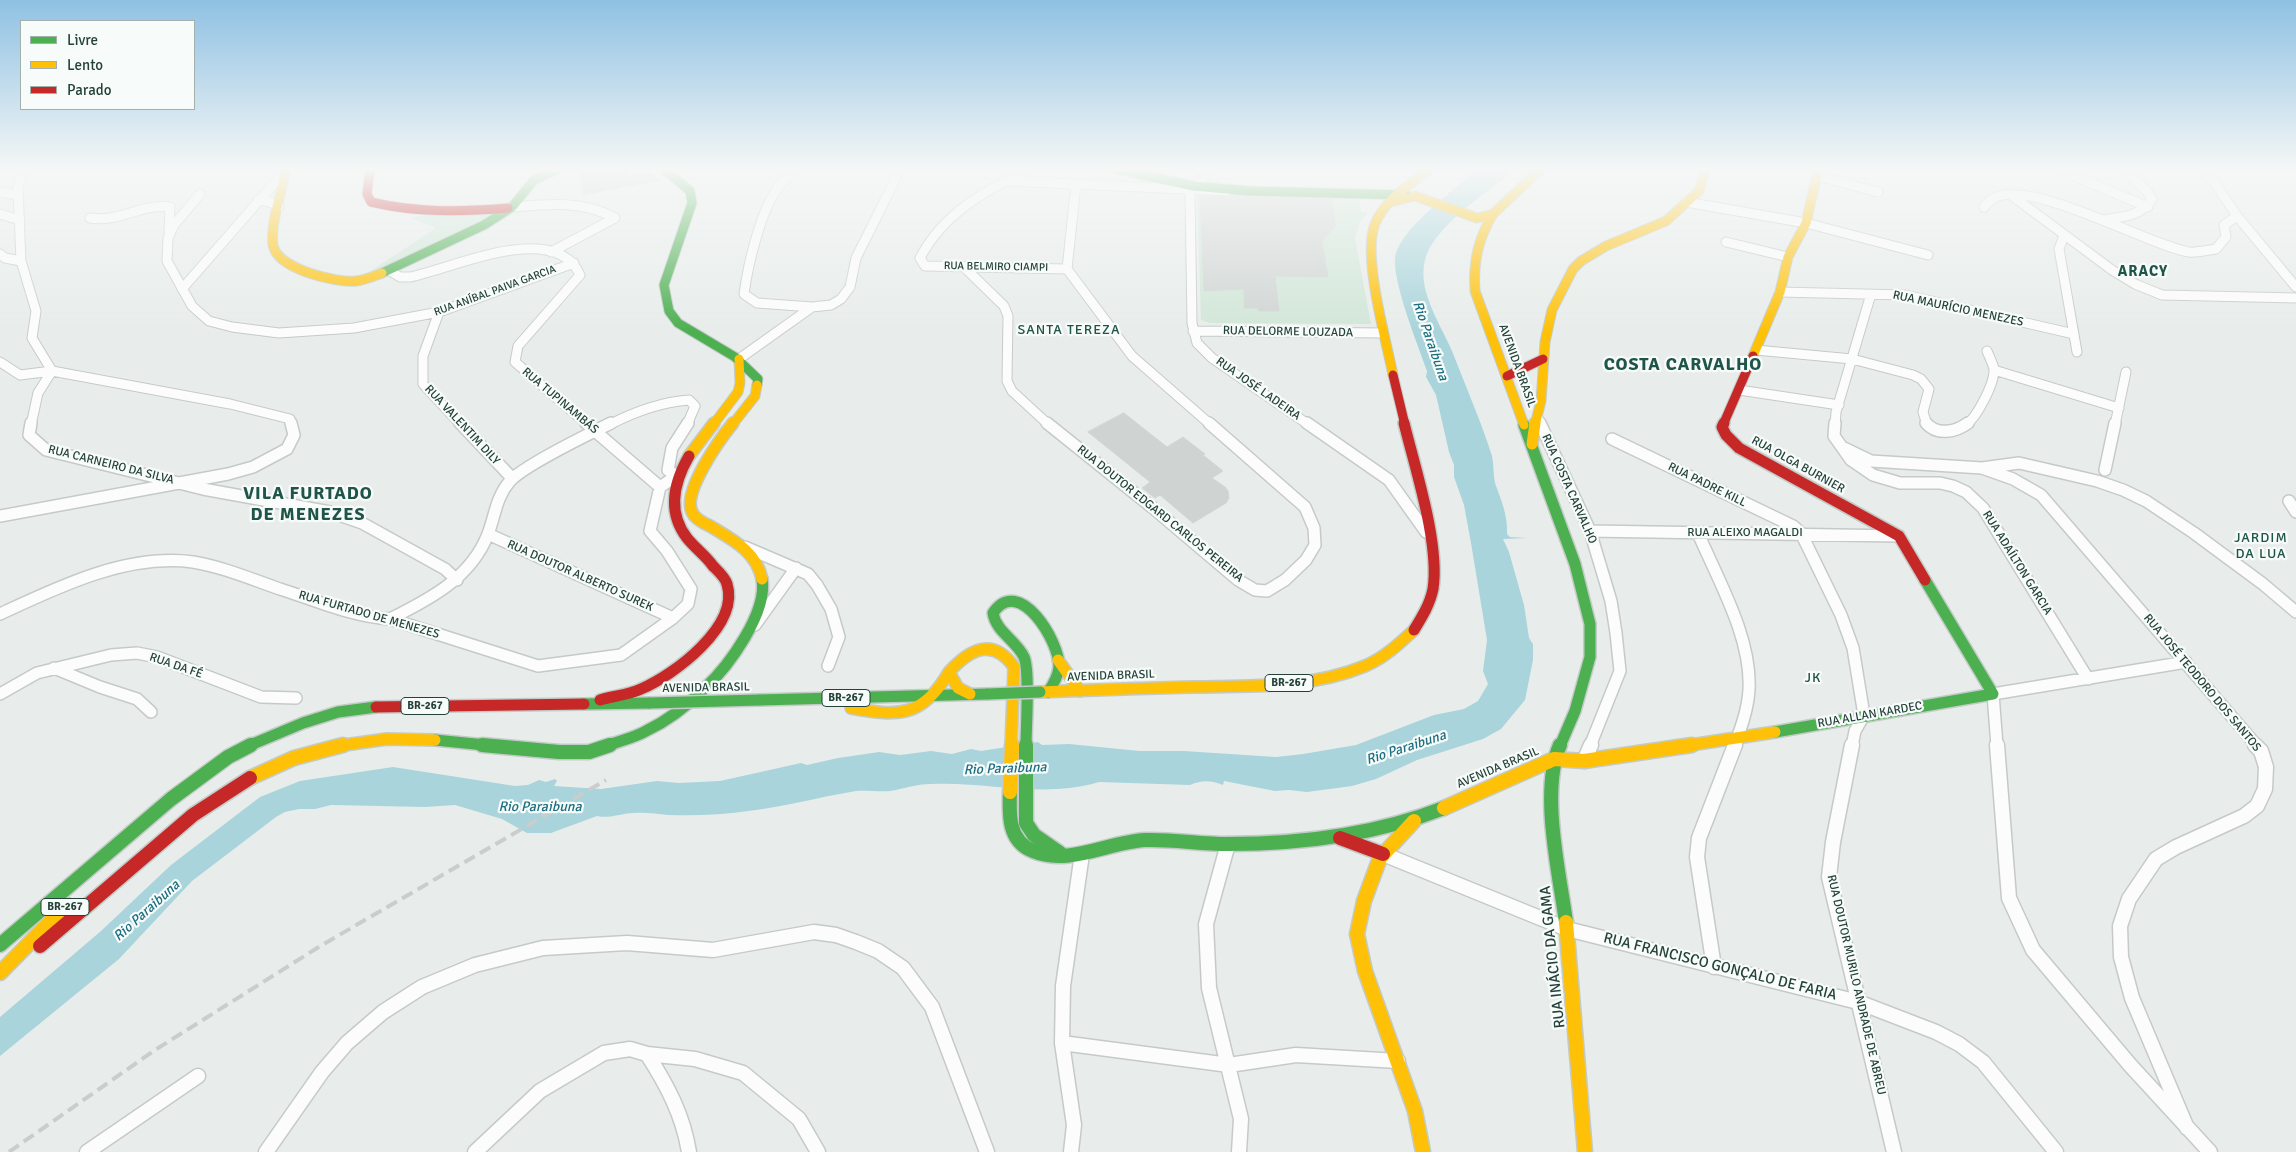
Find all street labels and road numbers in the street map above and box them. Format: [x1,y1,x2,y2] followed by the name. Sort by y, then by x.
[944,259,1048,275] street label: RUA BELMIRO CIAMPI
[432,263,558,319] street label: RUA ANÍBAL PAIVA GARCIA
[1891,288,2025,330] street label: RUA MAURÍCIO MENEZES
[1495,322,1539,410] street label: AVENIDA BRASIL
[1223,324,1353,340] street label: RUA DELORME LOUZADA
[1213,354,1303,424] street label: RUA JOSÉ LADEIRA
[519,365,601,437] street label: RUA TUPINAMBÁS
[421,382,503,468] street label: RUA VALENTIM DILY
[1538,432,1600,546] street label: RUA COSTA CARVALHO
[1749,433,1847,497] street label: RUA OLGA BURNIER
[47,442,175,488] street label: RUA CARNEIRO DA SILVA
[1074,442,1246,586] street label: RUA DOUTOR EDGARD CARLOS PEREIRA
[1665,460,1749,510] street label: RUA PADRE KILL
[1979,508,2055,618] street label: RUA ADAÍLTON GARCIA
[1687,526,1803,540] street label: RUA ALEIXO MAGALDI
[505,537,655,615] street label: RUA DOUTOR ALBERTO SUREK
[297,588,441,642] street label: RUA FURTADO DE MENEZES
[2140,611,2264,755] street label: RUA JOSÉ TEODORO DOS SANTOS
[147,650,205,682] street label: RUA DA FÉ
[1067,667,1155,685] street label: AVENIDA BRASIL
[1265,674,1313,691] road number: BR-267
[662,680,750,696] street label: AVENIDA BRASIL
[822,690,870,706] road number: BR-267
[401,698,449,714] road number: BR-267
[1817,699,1923,731] street label: RUA ALLAN KARDEC
[1455,744,1541,792] street label: AVENIDA BRASIL
[1824,873,1888,1097] street label: RUA DOUTOR MURILO ANDRADE DE ABREU
[1537,885,1569,1029] street label: RUA INÁCIO DA GAMA
[41,899,89,916] road number: BR-267
[1602,929,1838,1005] street label: RUA FRANCISCO GONÇALO DE FARIA

